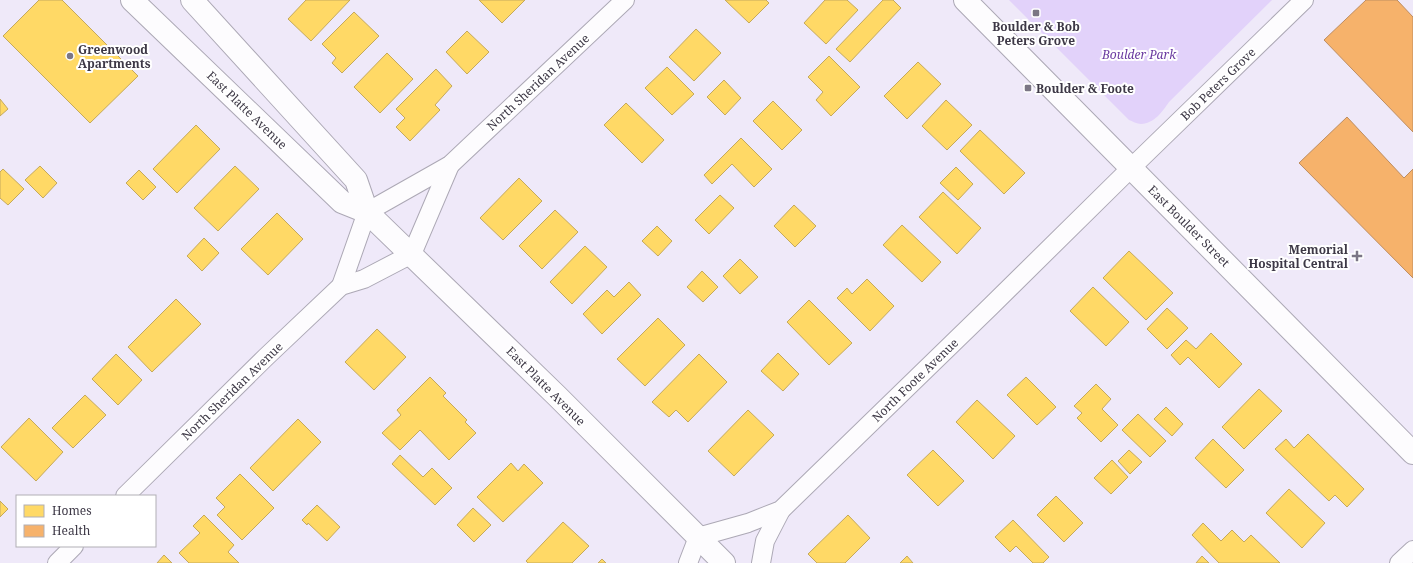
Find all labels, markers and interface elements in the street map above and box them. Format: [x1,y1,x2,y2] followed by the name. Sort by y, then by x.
[1031,8,1041,18] marker: Boulder & Bob Peters Grove
[992,18,1080,49] place label: Boulder & Bob Peters Grove
[483,30,593,134] street label: North Sheridan Avenue
[78,41,151,72] place label: Greenwood Apartments
[1177,44,1259,124] street label: Bob Peters Grove
[1101,46,1177,63] park label: Boulder Park
[65,51,75,61] marker: Greenwood Apartments
[203,67,291,153] street label: East Platte Avenue
[1036,80,1134,97] place label: Boulder & Foote
[1023,83,1033,93] marker: Boulder & Foote
[1144,181,1234,271] street label: East Boulder Street
[1248,241,1349,272] place label: Memorial Hospital Central
[1351,250,1363,262] marker: Memorial Hospital Central
[868,334,962,426] street label: North Foote Avenue
[178,338,286,444] street label: North Sheridan Avenue
[503,343,589,429] street label: East Platte Avenue
[16,495,156,547] legend
[52,502,92,519] text: Homes
[52,522,91,539] text: Health

